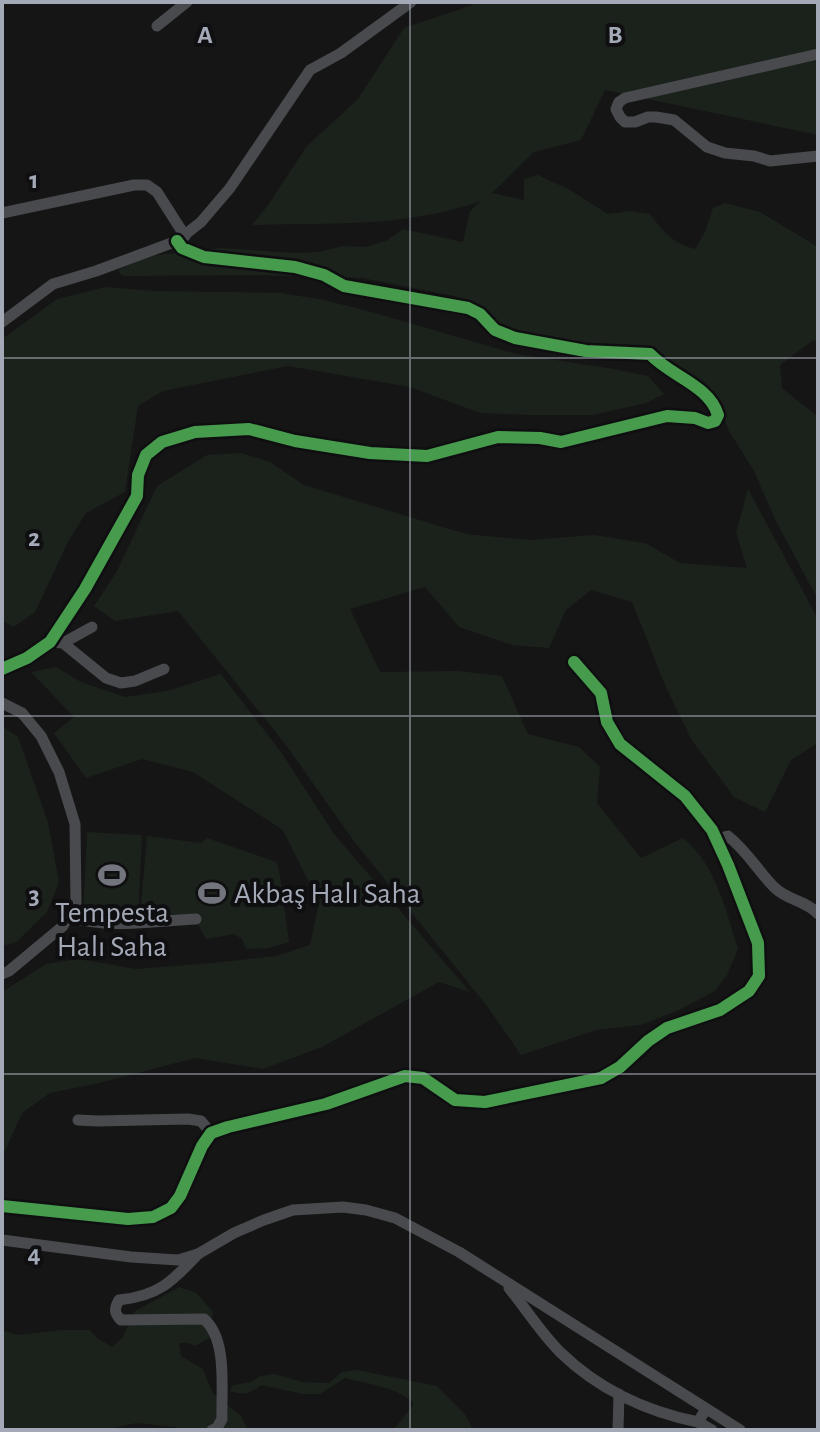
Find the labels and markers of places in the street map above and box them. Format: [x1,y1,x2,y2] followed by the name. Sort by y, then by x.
[97,860,127,890] sports icon: Tempesta Halı Saha
[197,878,227,908] sports icon: Akbaş Halı Saha
[234,879,421,909] place label: Akbaş Halı Saha
[55,898,169,962] place label: Tempesta Halı Saha

